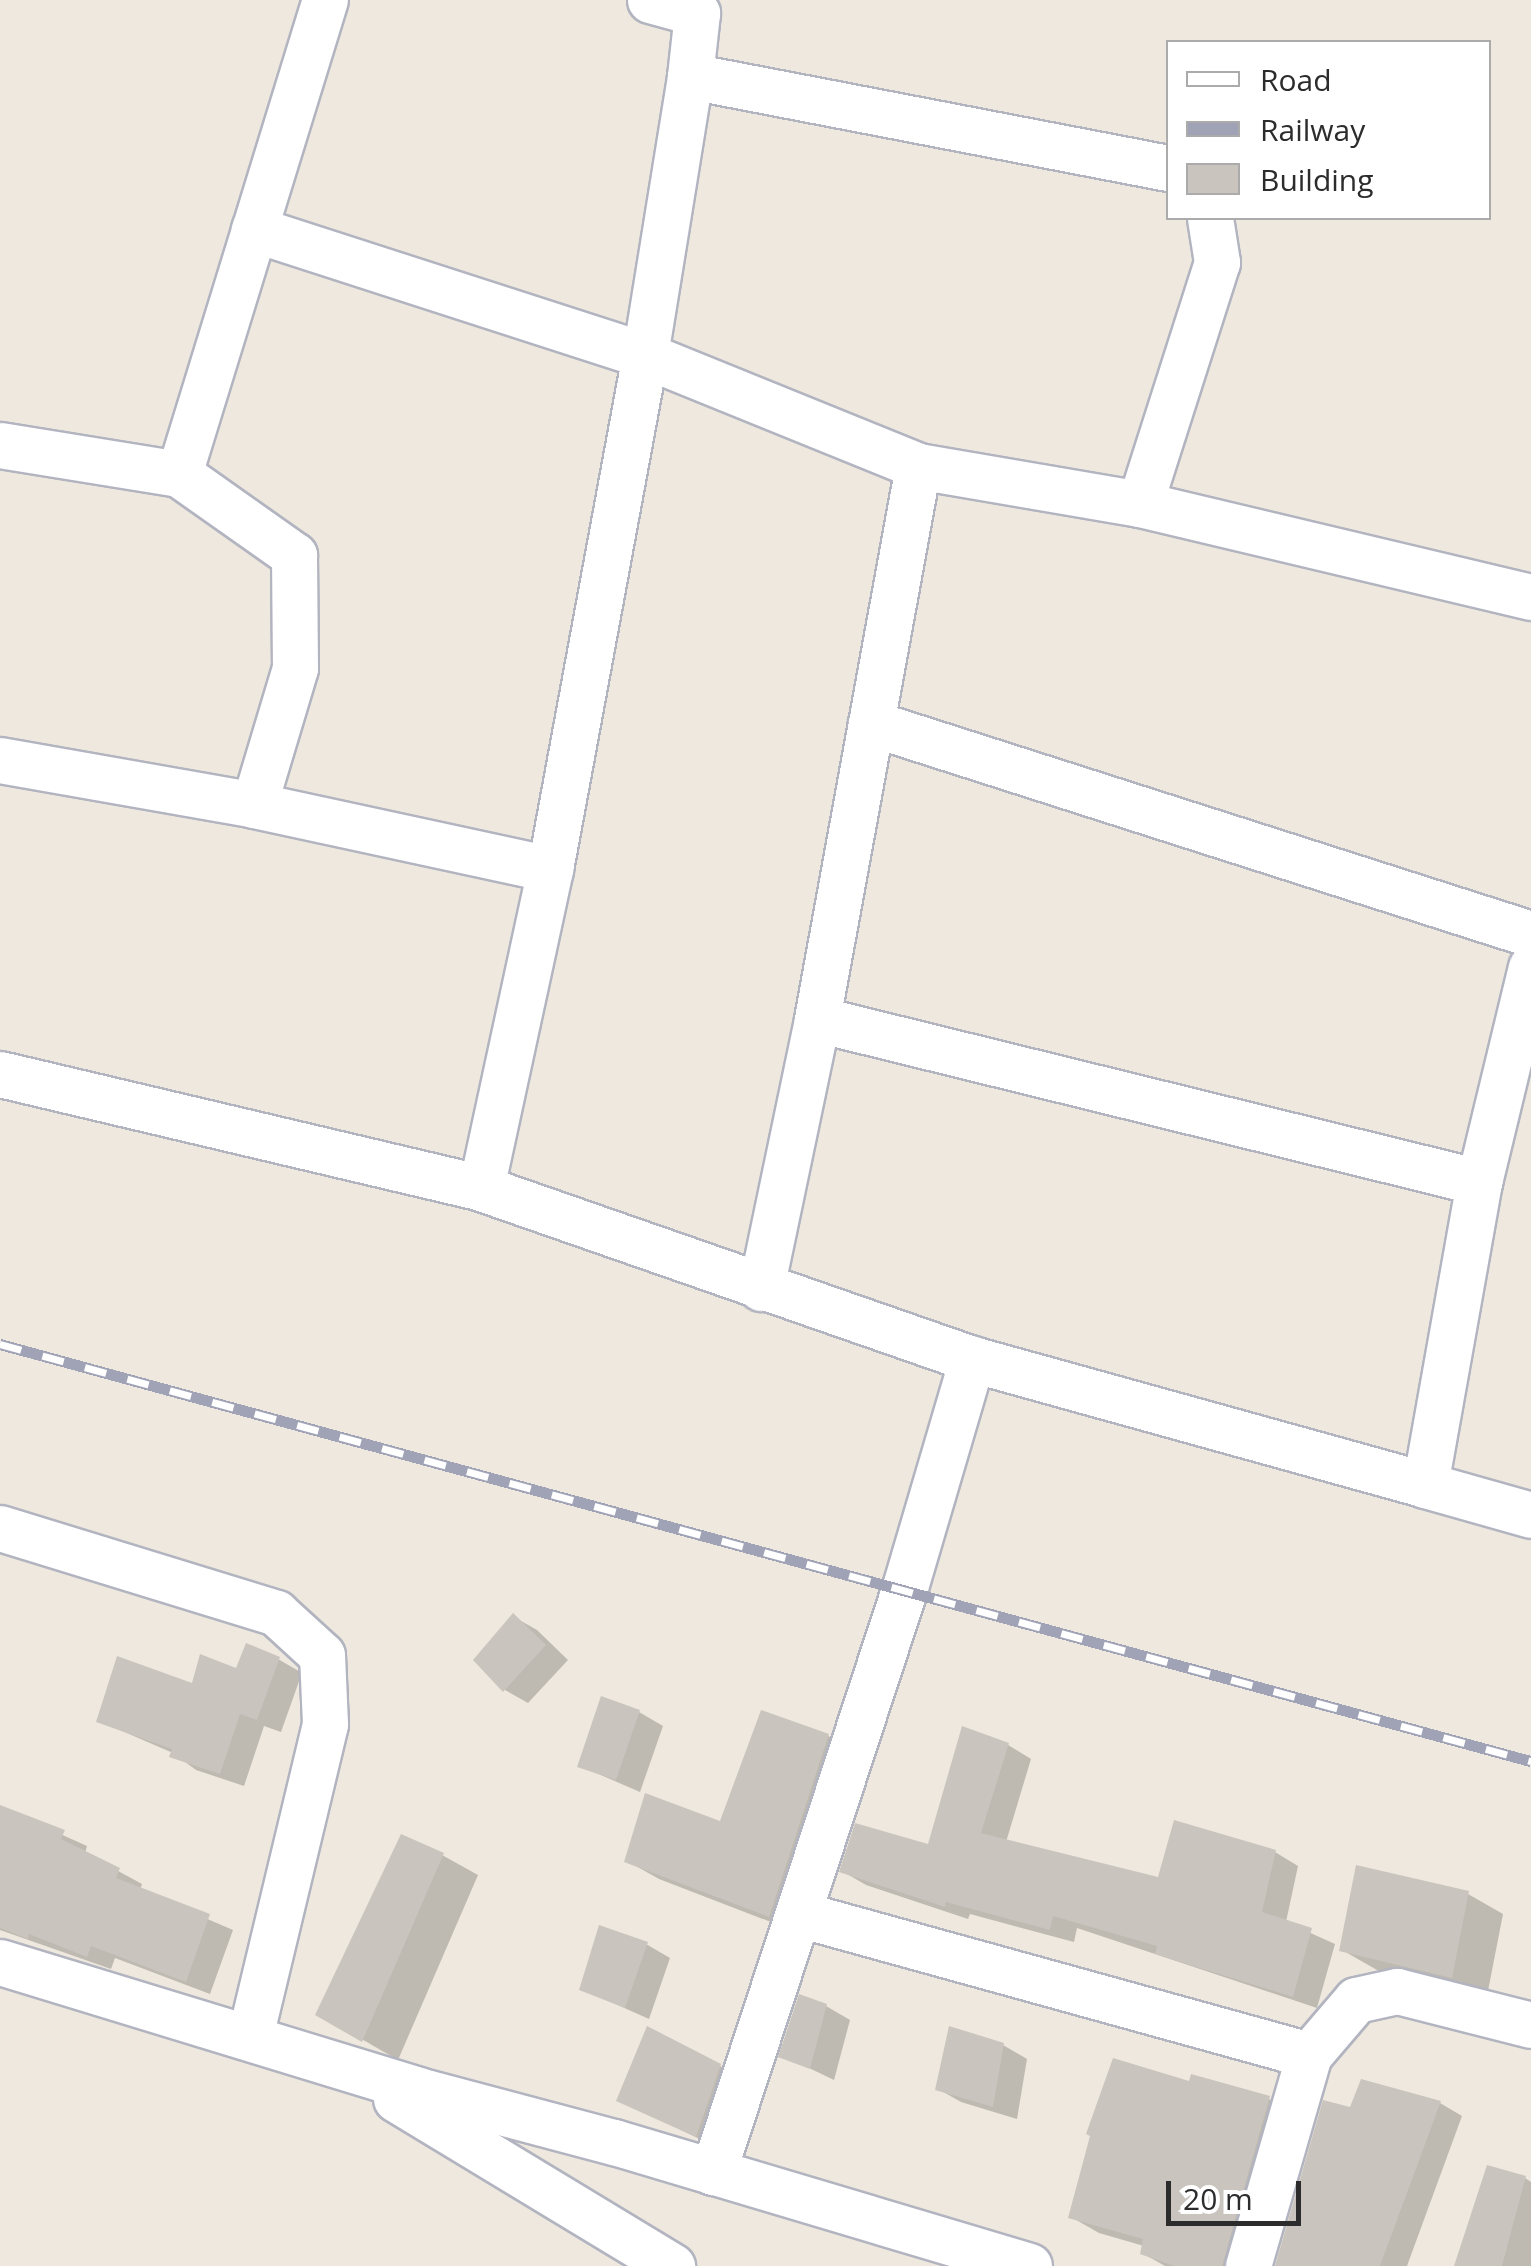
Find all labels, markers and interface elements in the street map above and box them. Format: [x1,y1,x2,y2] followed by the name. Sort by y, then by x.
[1166,40,1491,220] legend
[1260,59,1332,100] text: Road
[1260,109,1365,150] text: Railway
[1260,159,1374,200] text: Building
[1171,2161,1306,2223] scale bar
[1183,2178,1253,2219] text: 20 m

